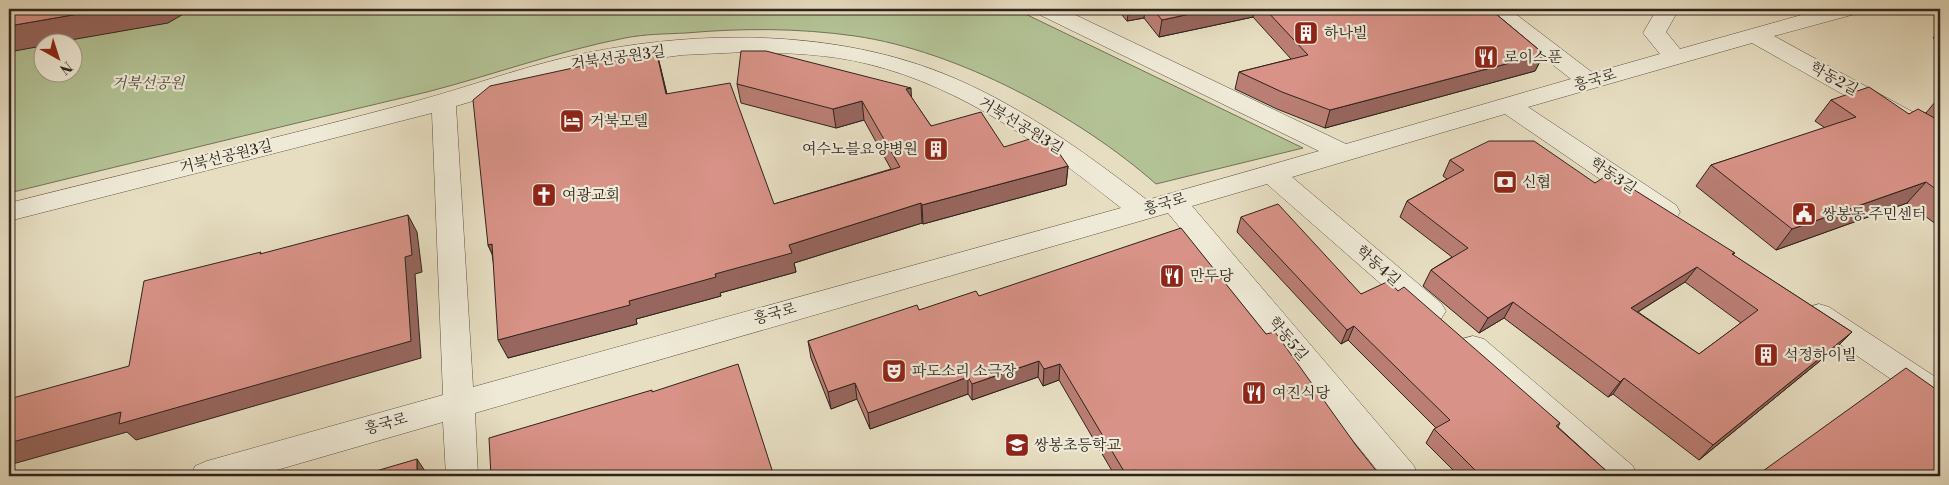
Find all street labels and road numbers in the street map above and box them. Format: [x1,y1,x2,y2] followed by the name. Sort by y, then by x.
[570,42,666,74] street label: 거북선공원3길
[1807,58,1861,100] street label: 학동2길
[1571,64,1619,95] street label: 흥국로
[975,93,1067,159] street label: 거북선공원3길
[177,136,275,178] street label: 거북선공원3길
[1586,154,1640,198] street label: 학동3길
[1141,188,1189,219] street label: 흥국로
[1352,242,1404,290] street label: 학동4길
[751,299,799,329] street label: 흥국로
[1264,313,1312,365] street label: 학동5길
[362,409,410,439] street label: 흥국로

